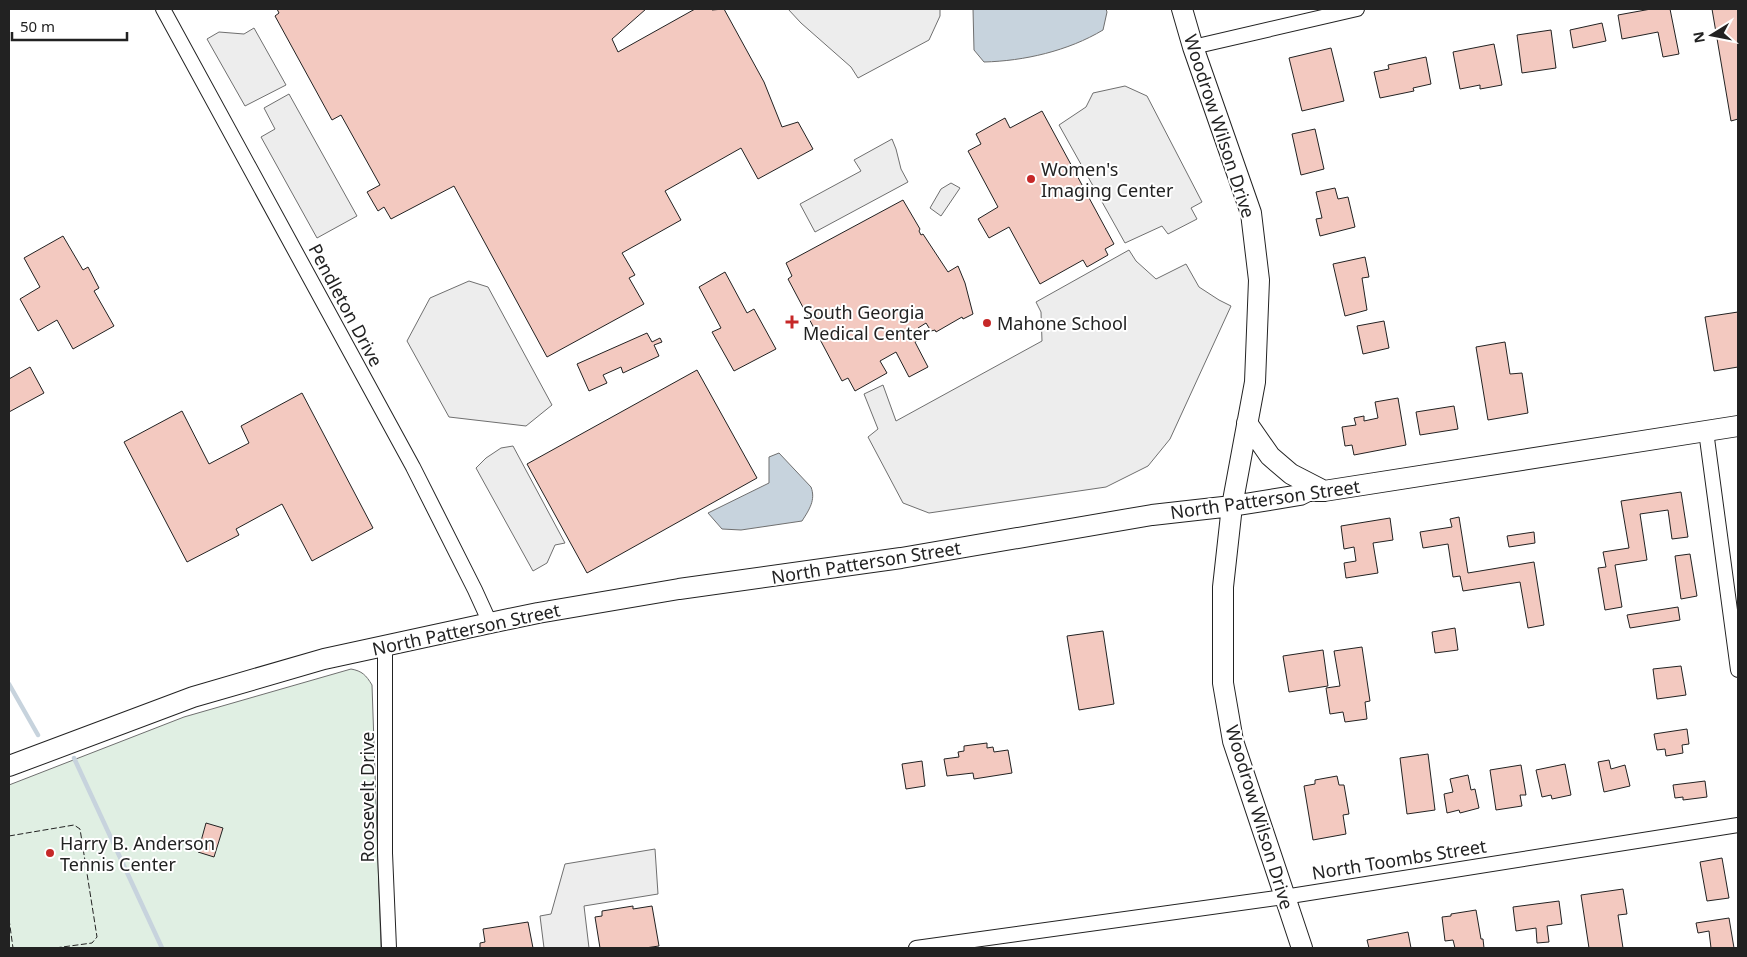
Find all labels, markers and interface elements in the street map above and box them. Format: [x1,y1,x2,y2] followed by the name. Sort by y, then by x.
[12,10,128,42] scale bar
[1687,10,1737,60] north arrow
[20,16,55,36] text: 50 m
[1688,30,1709,45] text: N
[1179,31,1261,221] street label: Woodrow Wilson Drive
[1041,157,1174,202] place label: Women's Imaging Center
[1025,173,1037,185] marker: Women's Imaging Center
[304,239,388,371] street label: Pendleton Drive
[803,300,931,345] place label: South Georgia Medical Center
[997,311,1127,335] place label: Mahone School
[785,315,799,329] marker: South Georgia Medical Center
[981,317,993,329] marker: Mahone School
[1169,474,1362,524] street label: North Patterson Street
[770,535,963,589] street label: North Patterson Street
[370,597,563,661] street label: North Patterson Street
[1221,722,1299,912] street label: Woodrow Wilson Drive
[355,731,379,863] street label: Roosevelt Drive
[60,831,215,876] place label: Harry B. Anderson Tennis Center
[1310,833,1488,885] street label: North Toombs Street
[44,847,56,859] marker: Harry B. Anderson Tennis Center

